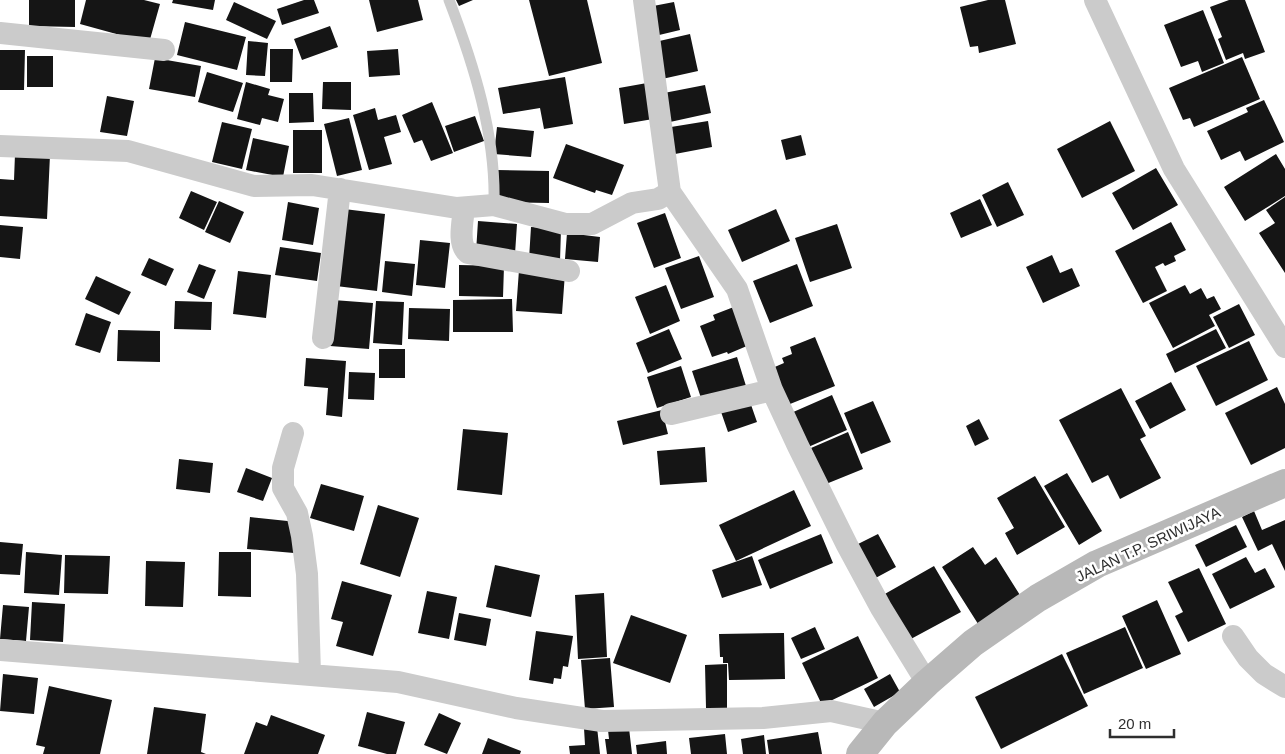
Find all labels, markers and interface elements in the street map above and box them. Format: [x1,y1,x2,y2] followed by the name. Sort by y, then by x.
[1073,503,1223,585] street label: JALAN T.P. SRIWIJAYA
[1110,706,1174,738] scale bar
[1118,715,1151,732] text: 20 m

